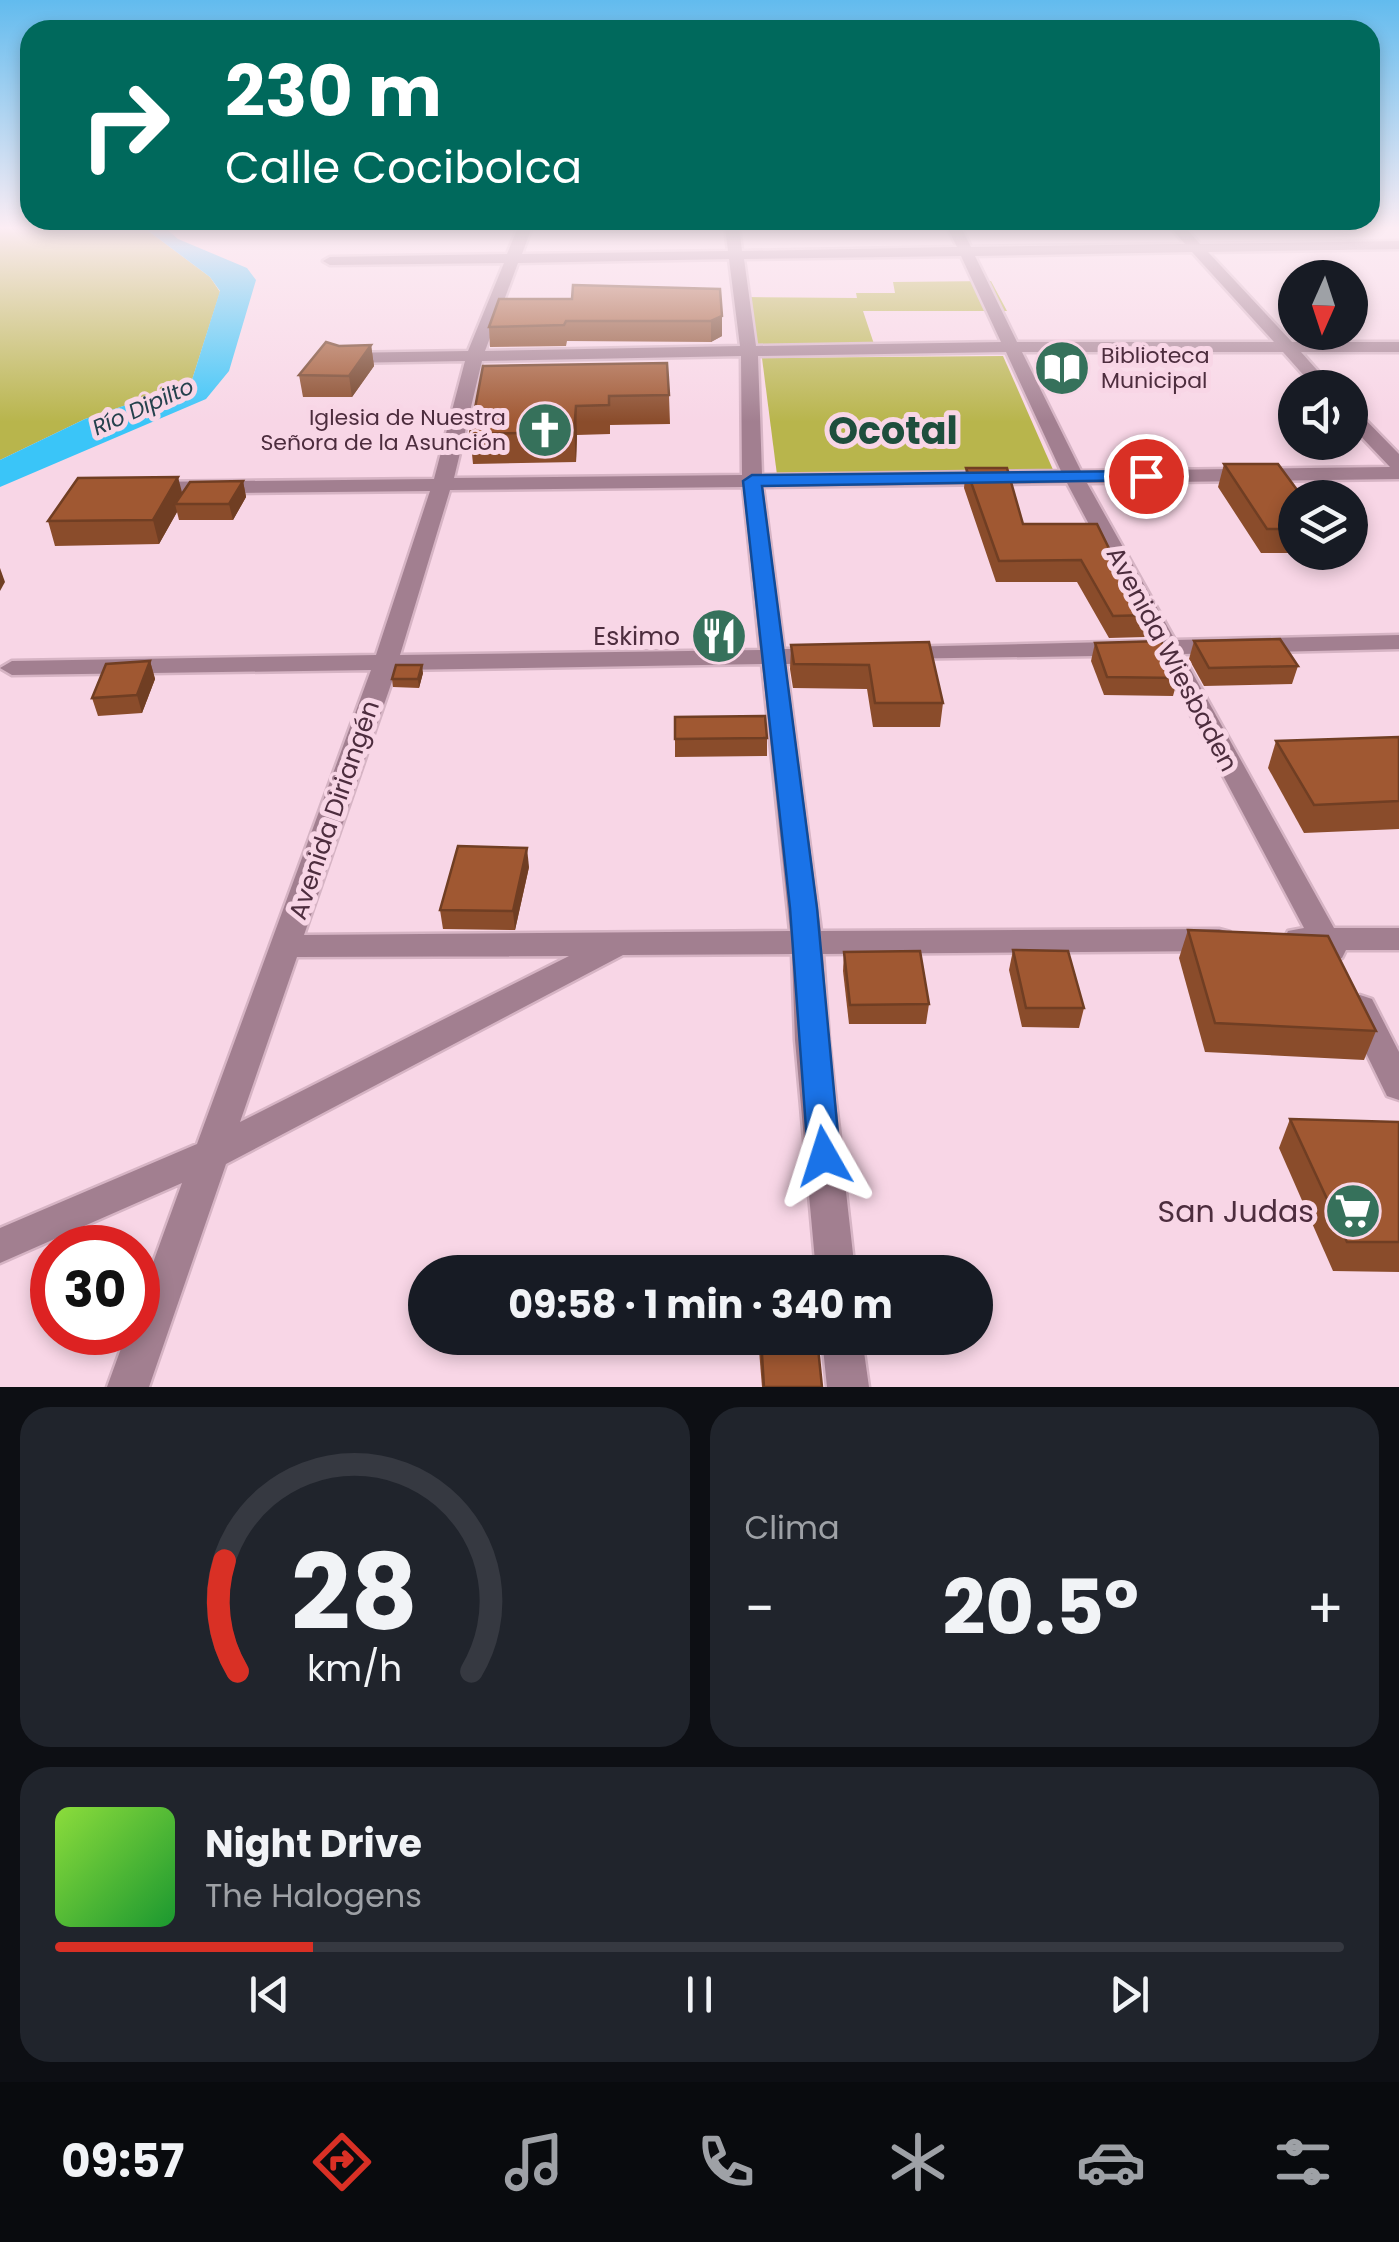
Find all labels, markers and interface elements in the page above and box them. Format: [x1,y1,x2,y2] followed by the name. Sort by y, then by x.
[225,42,442,141] text: 230 m
[60,60,190,190] icon: right
[225,136,582,199] text: Calle Cocibolca
[1278,260,1368,350] north arrow
[1278,260,1368,570] map controls
[1032,338,1092,398] library icon: Biblioteca Municipal
[1101,340,1210,396] place label: Biblioteca Municipal
[1278,370,1368,460] button: sound
[87,371,199,443] water label: Río Dipilto
[515,400,575,460] church icon: Iglesia de Nuestra Señora de la Asunción
[260,402,506,458] place label: Iglesia de Nuestra Señora de la Asunción
[828,404,958,457] district label: Ocotal
[1104,434,1189,519] pin
[1119,449,1174,504] icon: arrive
[1278,480,1368,570] button: layers
[1098,540,1246,778] street label: Avenida Wiesbaden
[689,606,749,666] restaurant icon: Eskimo
[593,619,680,654] place label: Eskimo
[280,696,388,924] street label: Avenida Diriangén
[772,1104,876,1208] position arrow
[1323,1181,1383,1241] supermarket icon: San Judas
[1158,1190,1314,1233] place label: San Judas
[30,1225,160,1355] speed limit sign: 30
[508,1278,893,1331] text: 09:58 · 1 min · 340 m
[745,1505,840,1550] text: Clima
[291,1520,418,1665] text: 28
[942,1555,1139,1660] text: 20.5°
[745,1570,775,1647] text: −
[1306,1570,1344,1647] text: +
[307,1643,402,1694] text: km/h
[205,1817,422,1870] text: Night Drive
[205,1873,422,1918] text: The Halogens
[242,1967,297,2022] icon: previous
[672,1967,727,2022] icon: pause
[1102,1967,1157,2022] icon: next
[307,2127,377,2197] icon: directions
[499,2127,569,2197] icon: music
[691,2127,761,2197] icon: phone
[883,2127,953,2197] icon: climate
[1076,2127,1146,2197] icon: car
[1268,2127,1338,2197] icon: filters
[61,2130,184,2193] text: 09:57

